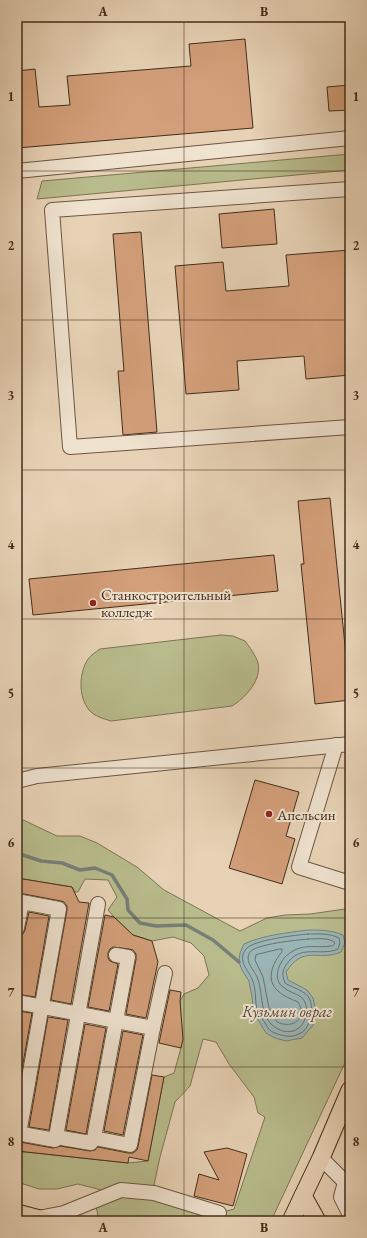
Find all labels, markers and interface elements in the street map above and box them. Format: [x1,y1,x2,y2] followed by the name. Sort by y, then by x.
[97,3,108,20] text: A
[260,3,268,20] text: B
[8,88,15,105] text: 1
[353,88,360,105] text: 1
[8,237,15,254] text: 2
[353,237,360,254] text: 2
[8,387,15,404] text: 3
[353,387,360,404] text: 3
[8,536,15,553] text: 4
[353,536,360,553] text: 4
[101,585,231,621] place label: Станкостроительный колледж
[88,598,98,608] marker: Станкостроительный колледж
[8,685,14,702] text: 5
[353,685,359,702] text: 5
[276,805,336,824] place label: Апельсин
[264,809,274,819] marker: Апельсин
[8,834,15,851] text: 6
[353,834,360,851] text: 6
[8,984,15,1001] text: 7
[353,984,360,1001] text: 7
[241,1001,332,1022] water label: Кузьмин овраг
[8,1133,15,1150] text: 8
[353,1133,360,1150] text: 8
[97,1219,108,1236] text: A
[260,1219,268,1236] text: B

